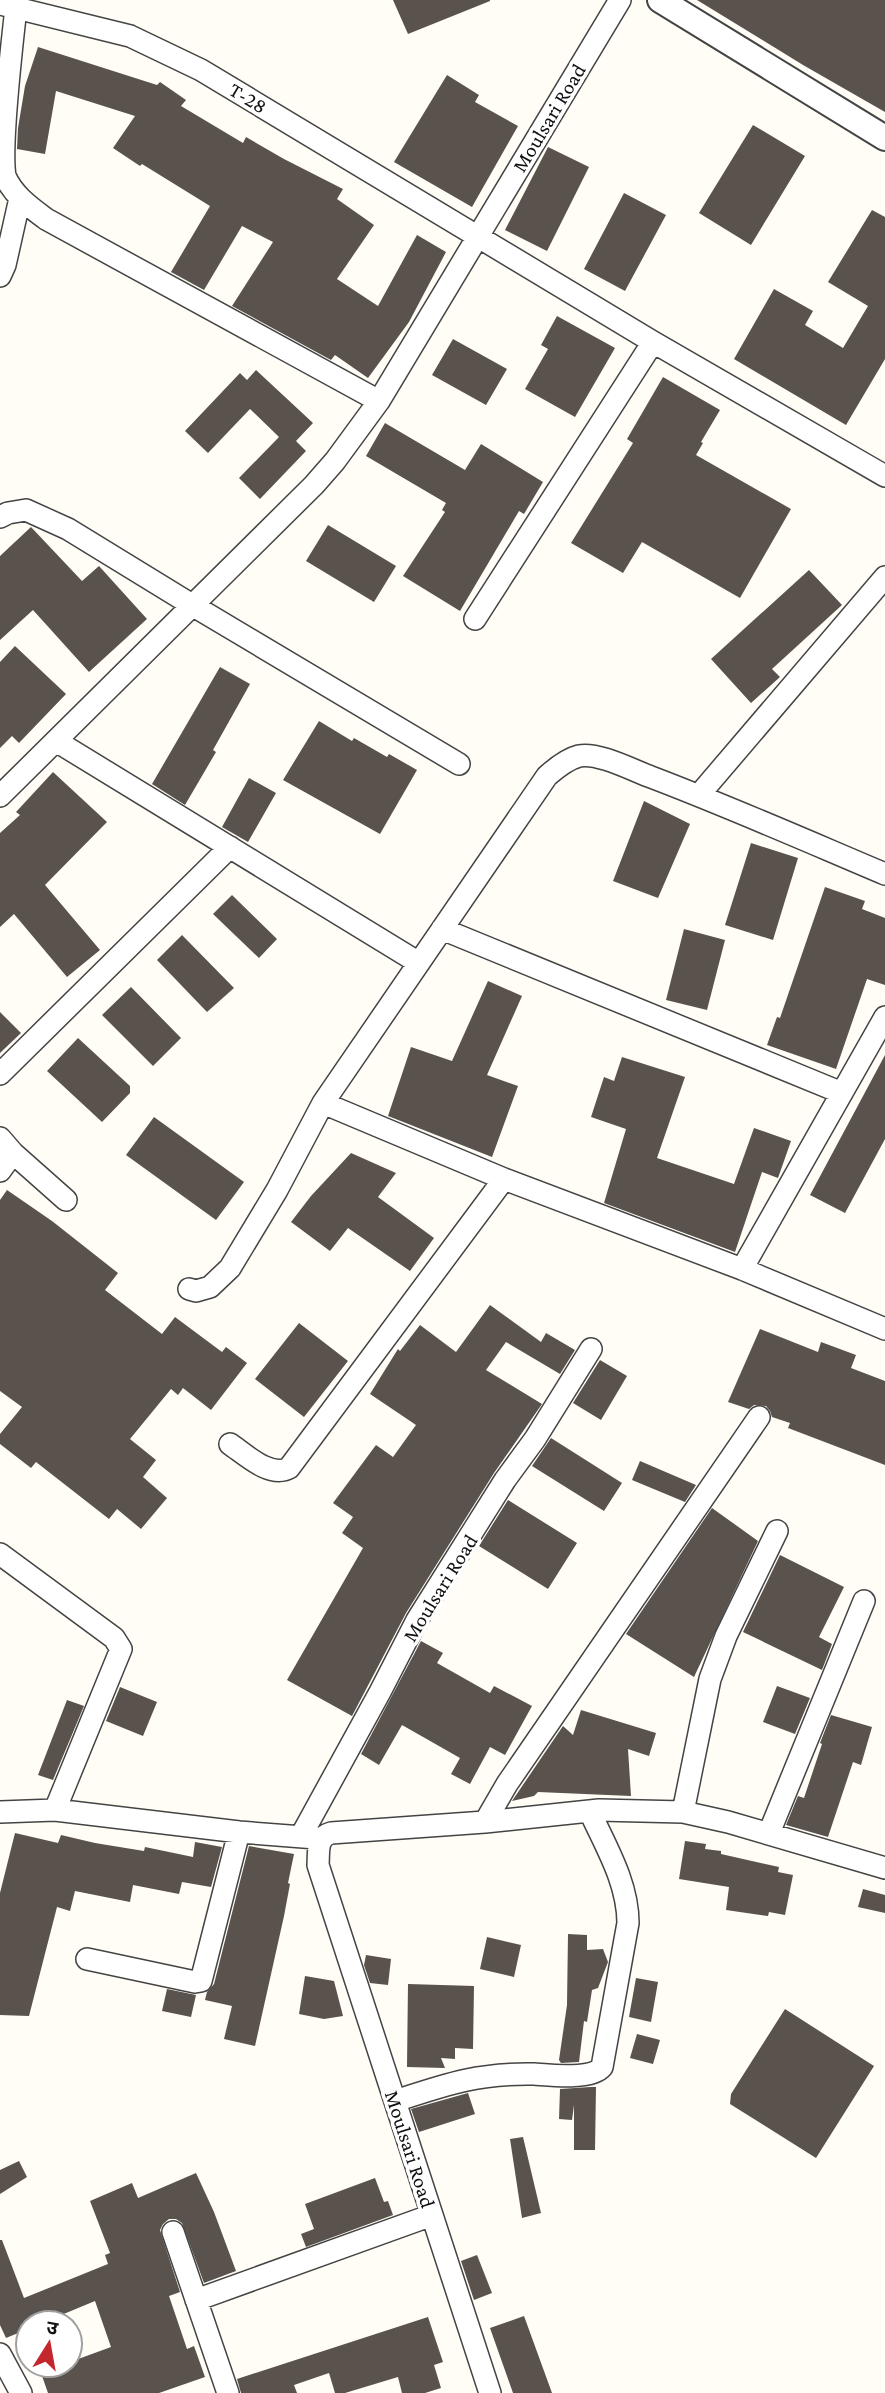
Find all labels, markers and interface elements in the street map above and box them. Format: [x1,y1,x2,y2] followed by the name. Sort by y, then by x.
[507,60,591,176] street label: Moulsari Road
[225,77,271,119] street label: T-28
[398,1530,482,1646] street label: Moulsari Road
[380,2087,440,2211] street label: Moulsari Road
[14,2309,84,2379] north arrow
[45,2316,60,2339] text: उ

